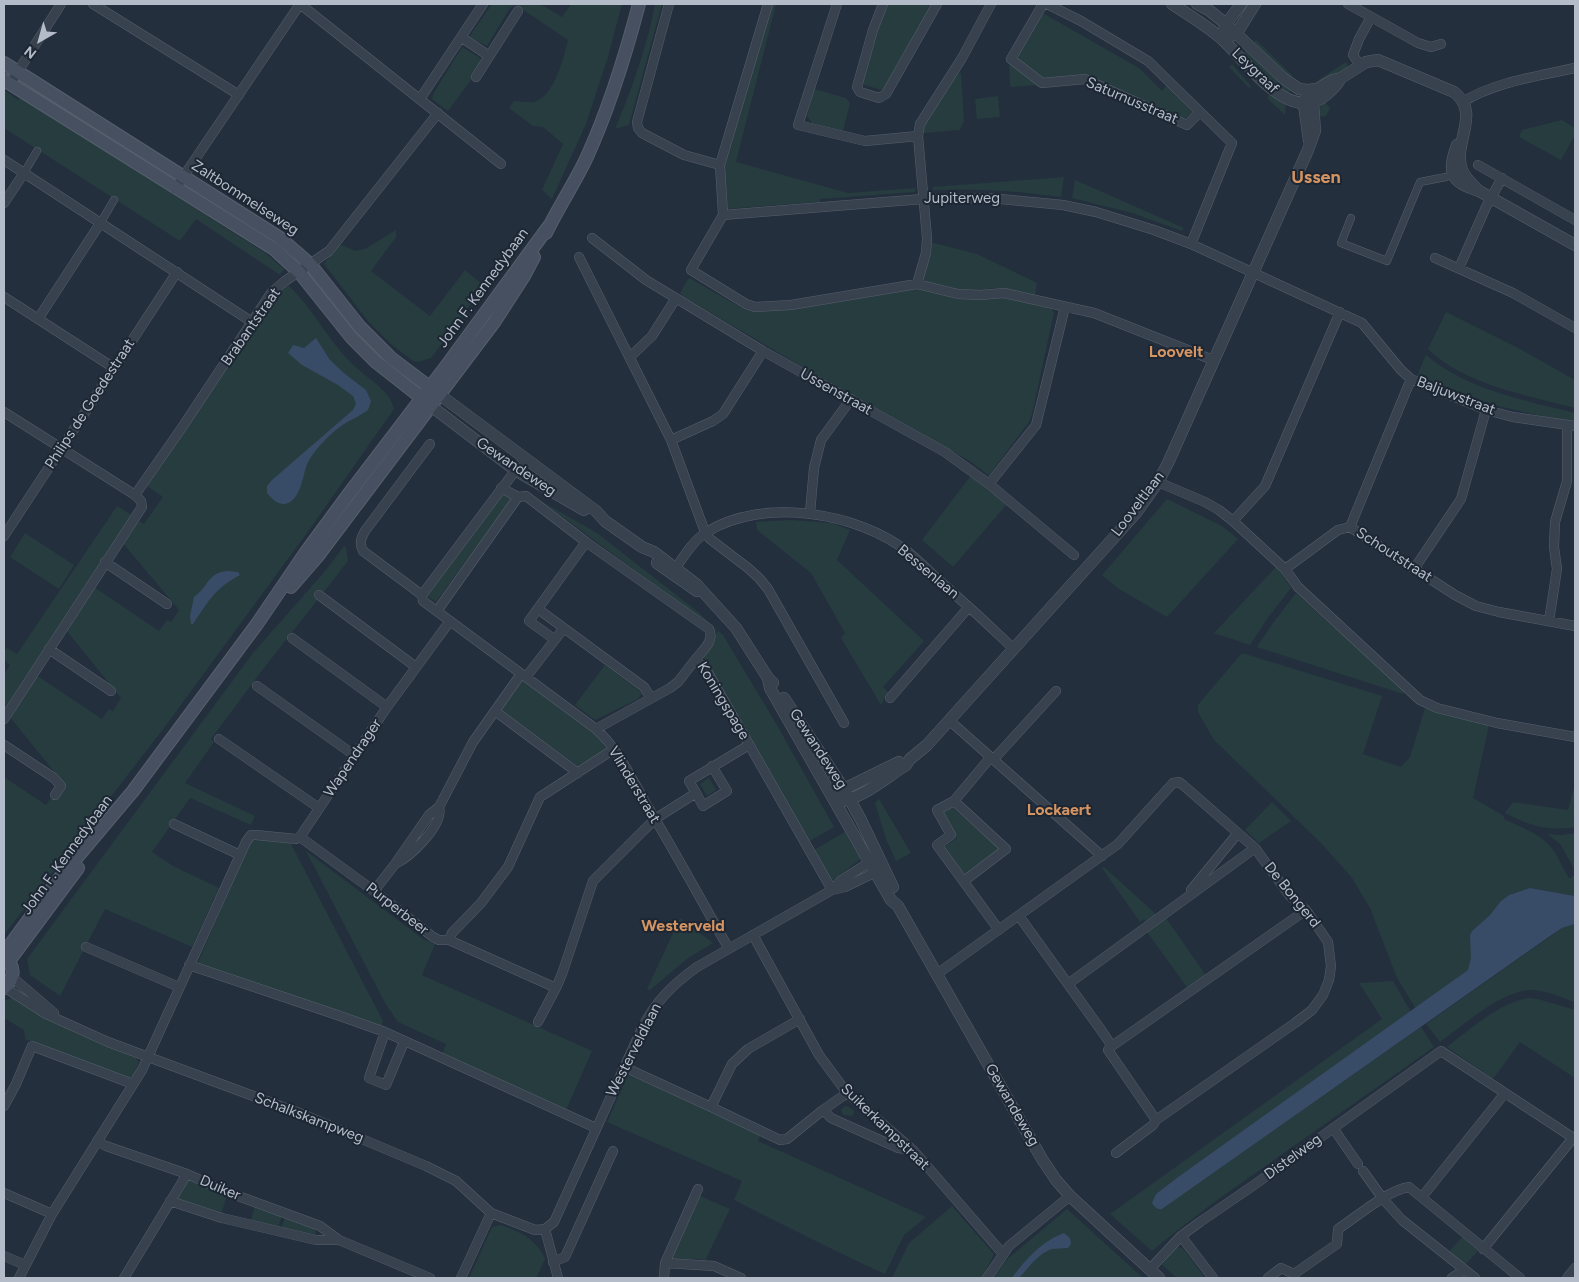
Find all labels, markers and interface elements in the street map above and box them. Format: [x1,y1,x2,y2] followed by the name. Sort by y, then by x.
[15,15,65,65] north arrow
[21,42,40,62] text: N
[1228,44,1282,98] street label: Leygraaf
[1083,73,1181,129] street label: Saturnusstraat
[188,157,302,239] street label: Zaltbommelseweg
[1291,167,1341,189] district label: Ussen
[924,190,1000,208] street label: Jupiterweg
[434,225,532,351] street label: John F. Kennedybaan
[218,285,284,369] street label: Brabantstraat
[41,336,139,472] street label: Philips de Goedestraat
[1149,342,1203,362] district label: Loovelt
[797,365,875,419] street label: Ussenstraat
[1414,373,1498,419] street label: Baljuwstraat
[473,434,559,500] street label: Gewandeweg
[1108,468,1168,540] street label: Looveltlaan
[1353,524,1435,586] street label: Schoutstraat
[894,541,962,603] street label: Bessenlaan
[693,659,753,743] street label: Koningspage
[785,705,851,793] street label: Gewandeweg
[320,715,386,801] street label: Wapendrager
[604,743,664,827] street label: Vlinderstraat
[18,792,116,918] street label: John F. Kennedybaan
[1027,800,1091,820] district label: Lockaert
[1260,859,1324,931] street label: De Bongerd
[362,879,432,939] street label: Purperbeer
[641,916,725,936] district label: Westerveld
[603,1000,665,1100] street label: Westerveldlaan
[981,1061,1043,1149] street label: Gewandeweg
[837,1080,933,1174] street label: Suikerkampstraat
[252,1089,366,1147] street label: Schalkskampweg
[1261,1130,1325,1184] street label: Distelweg
[197,1171,243,1205] street label: Duiker

